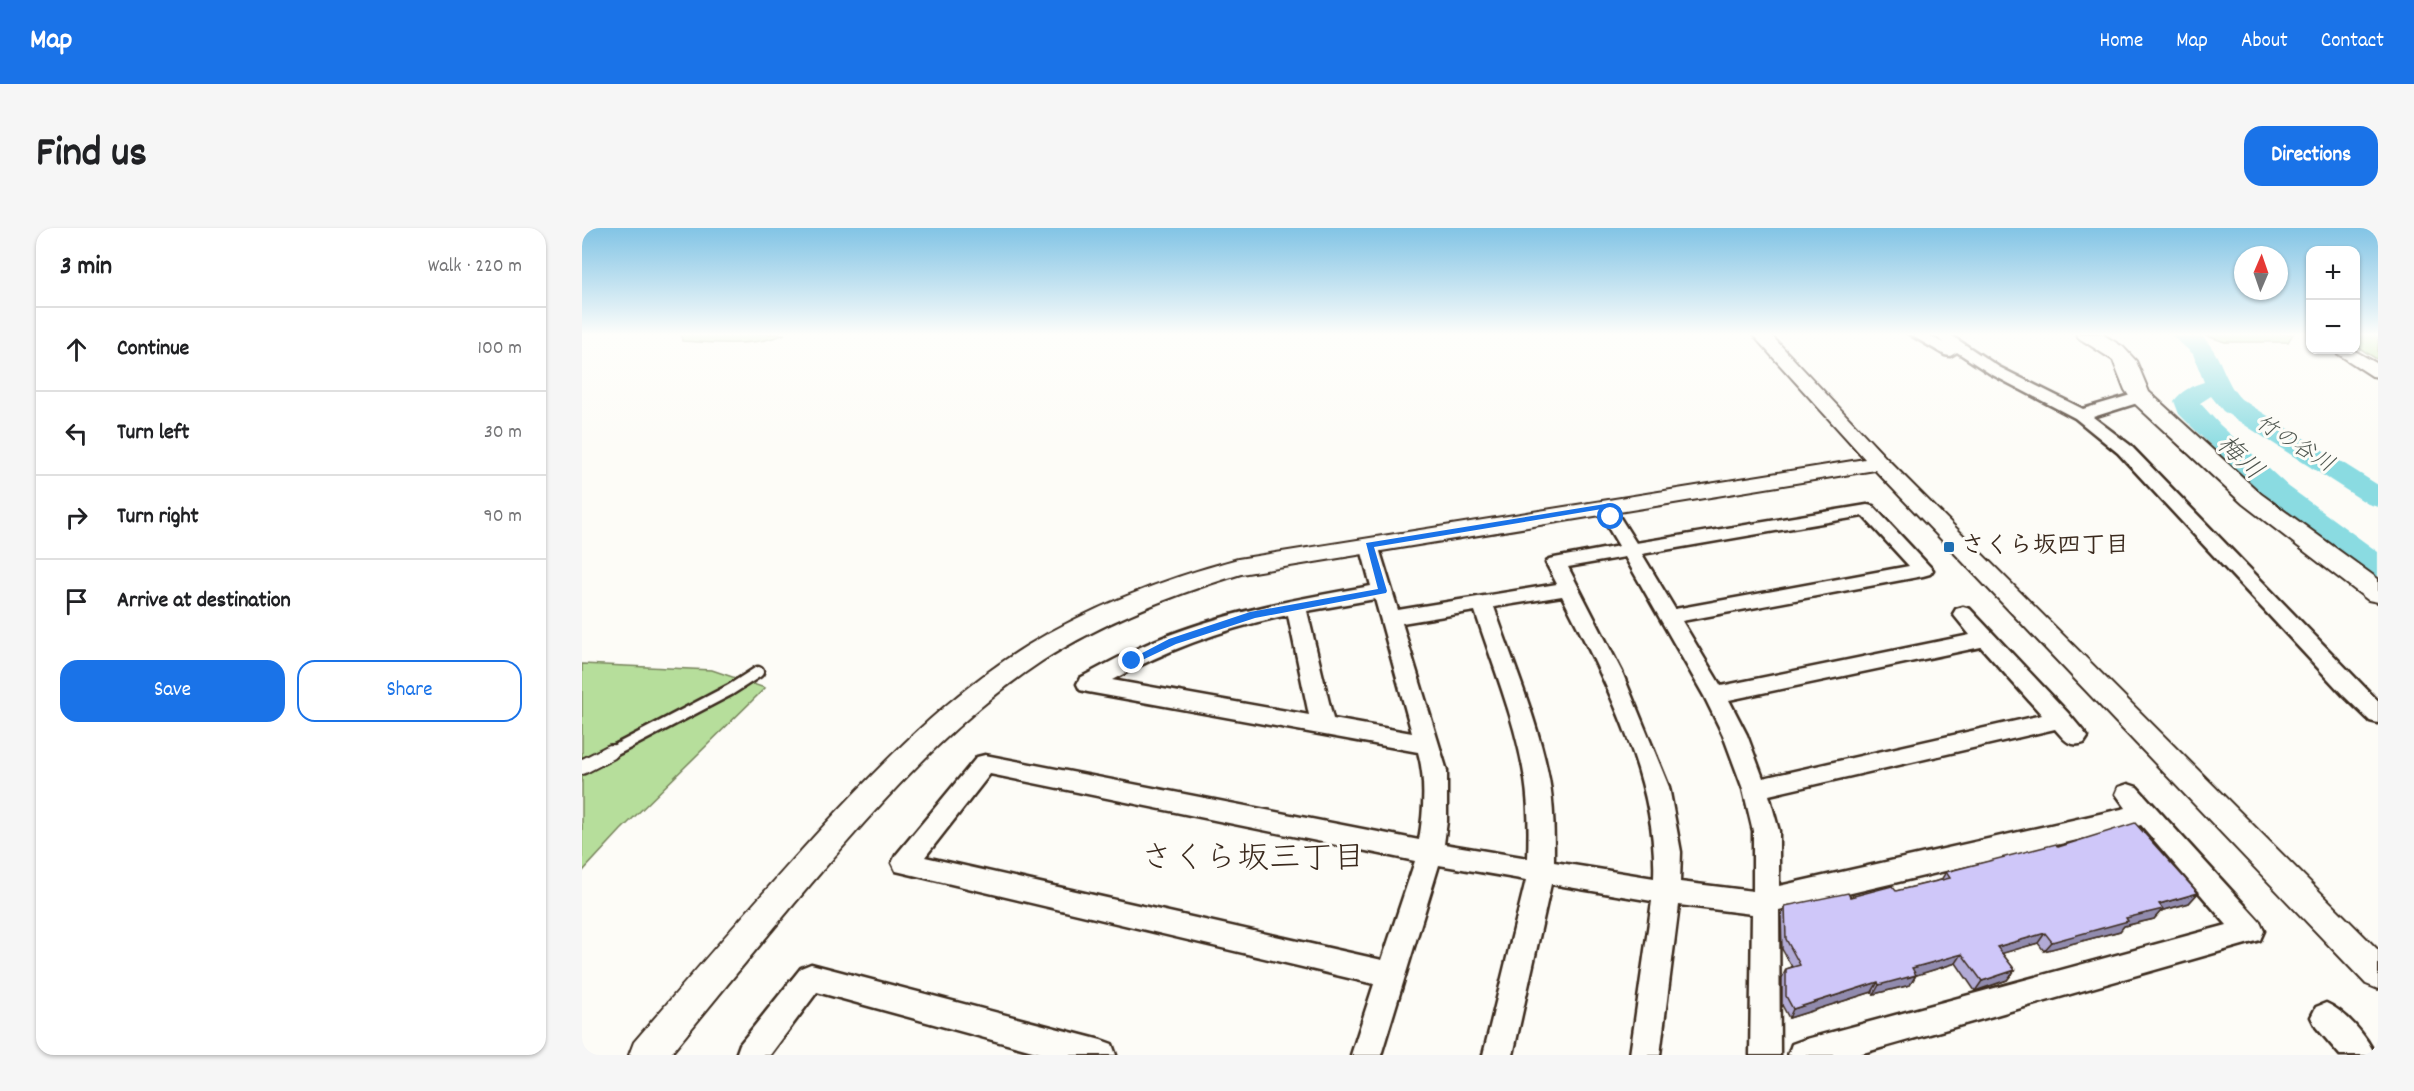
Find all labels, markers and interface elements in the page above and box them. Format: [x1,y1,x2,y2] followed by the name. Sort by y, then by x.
[30,22,72,62] text: Map
[2099,27,2143,57] text: Home
[2176,27,2208,57] text: Map
[2241,27,2288,57] text: About
[2321,27,2384,57] text: Contact
[36,126,147,186] text: Find us
[2244,126,2378,186] button: Directions
[2234,246,2288,300] north arrow
[2306,246,2360,354] map controls
[2306,246,2360,300] button: +
[60,249,112,286] text: 3 min
[428,253,522,281] text: Walk · 220 m
[2306,300,2360,354] button: −
[60,333,93,366] icon: ahead
[117,334,189,365] text: Continue
[478,335,522,363] text: 100 m
[2248,409,2340,481] water label: 竹の谷川
[60,417,93,450] icon: left
[117,418,189,449] text: Turn left
[484,419,522,447] text: 30 m
[2207,428,2271,490] water label: 梅川
[60,501,93,534] icon: right
[117,502,199,533] text: Turn right
[484,503,522,531] text: 90 m
[1597,503,1623,529] route start
[1961,530,2129,564] place label: さくら坂四丁目
[1942,540,1956,554] marker: さくら坂四丁目
[60,585,93,618] icon: arrive
[117,586,291,617] text: Arrive at destination
[1118,647,1144,673] route end
[60,660,285,722] button: Save
[297,660,522,722] button: Share
[1141,838,1365,884] district label: さくら坂三丁目

